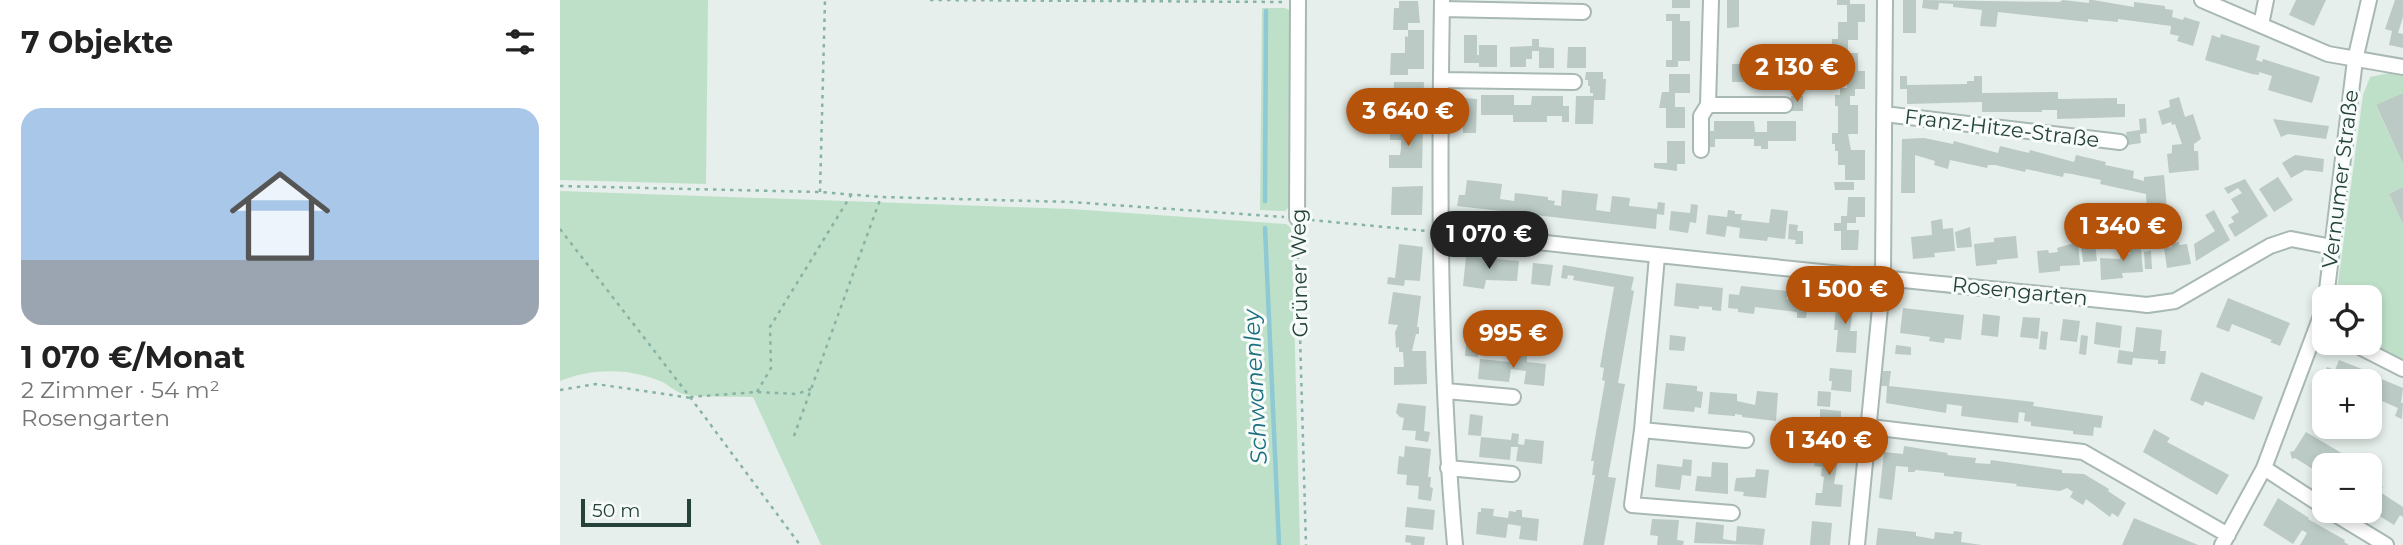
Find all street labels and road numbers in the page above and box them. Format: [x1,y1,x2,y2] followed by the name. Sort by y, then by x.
[2317,88,2363,270] street label: Vernumer Straße
[1903,104,2101,152] street label: Franz-Hitze-Straße
[1285,208,1313,338] street label: Grüner Weg
[1951,271,2089,311] street label: Rosengarten

